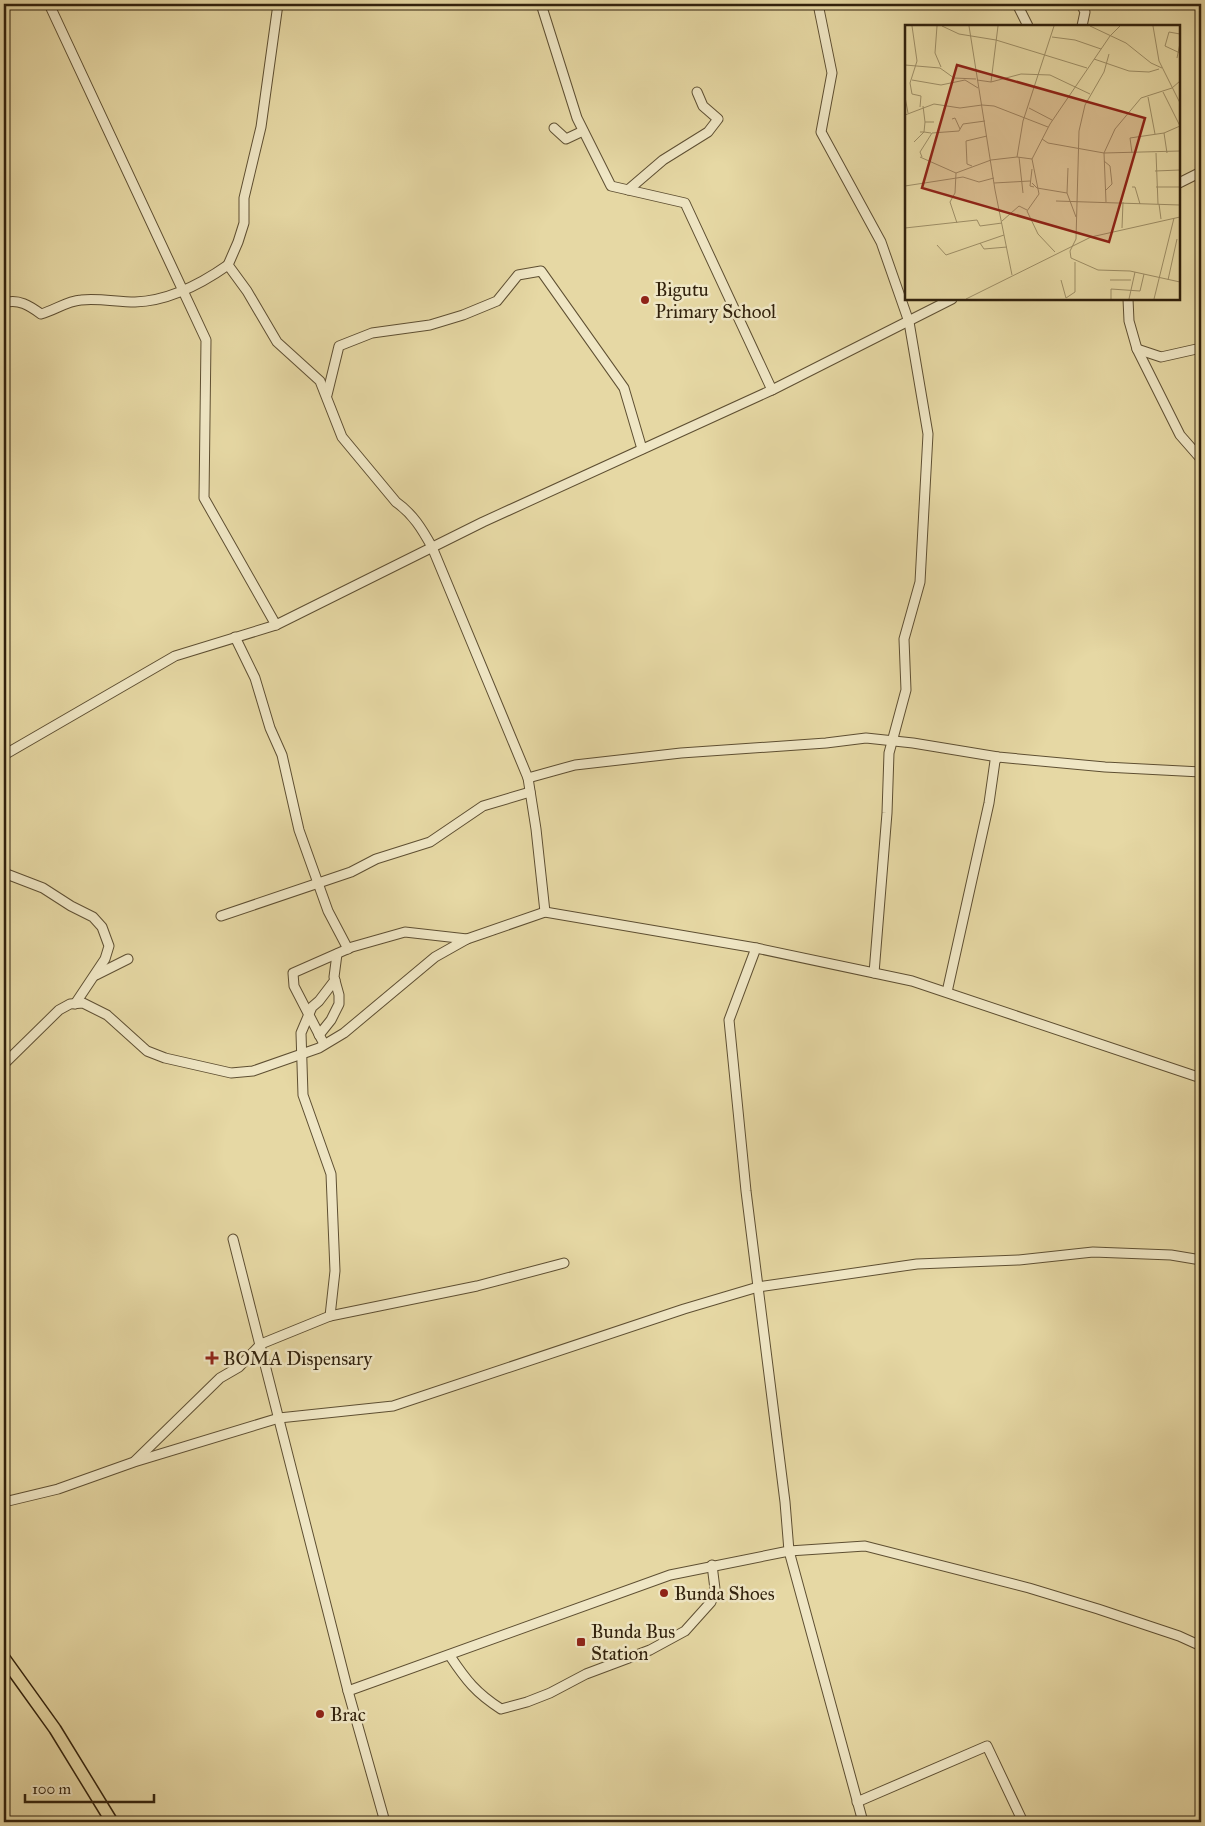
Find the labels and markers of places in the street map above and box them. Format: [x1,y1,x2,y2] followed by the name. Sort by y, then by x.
[655,278,777,323] place label: Bigutu Primary School
[639,294,651,306] marker: Bigutu Primary School
[223,1347,373,1370] place label: BOMA Dispensary
[205,1351,219,1365] marker: BOMA Dispensary
[674,1582,775,1605] place label: Bunda Shoes
[658,1587,670,1599] marker: Bunda Shoes
[591,1620,675,1665] place label: Bunda Bus Station
[575,1636,587,1648] marker: Bunda Bus Station
[330,1703,366,1726] place label: Brac
[314,1708,326,1720] marker: Brac

